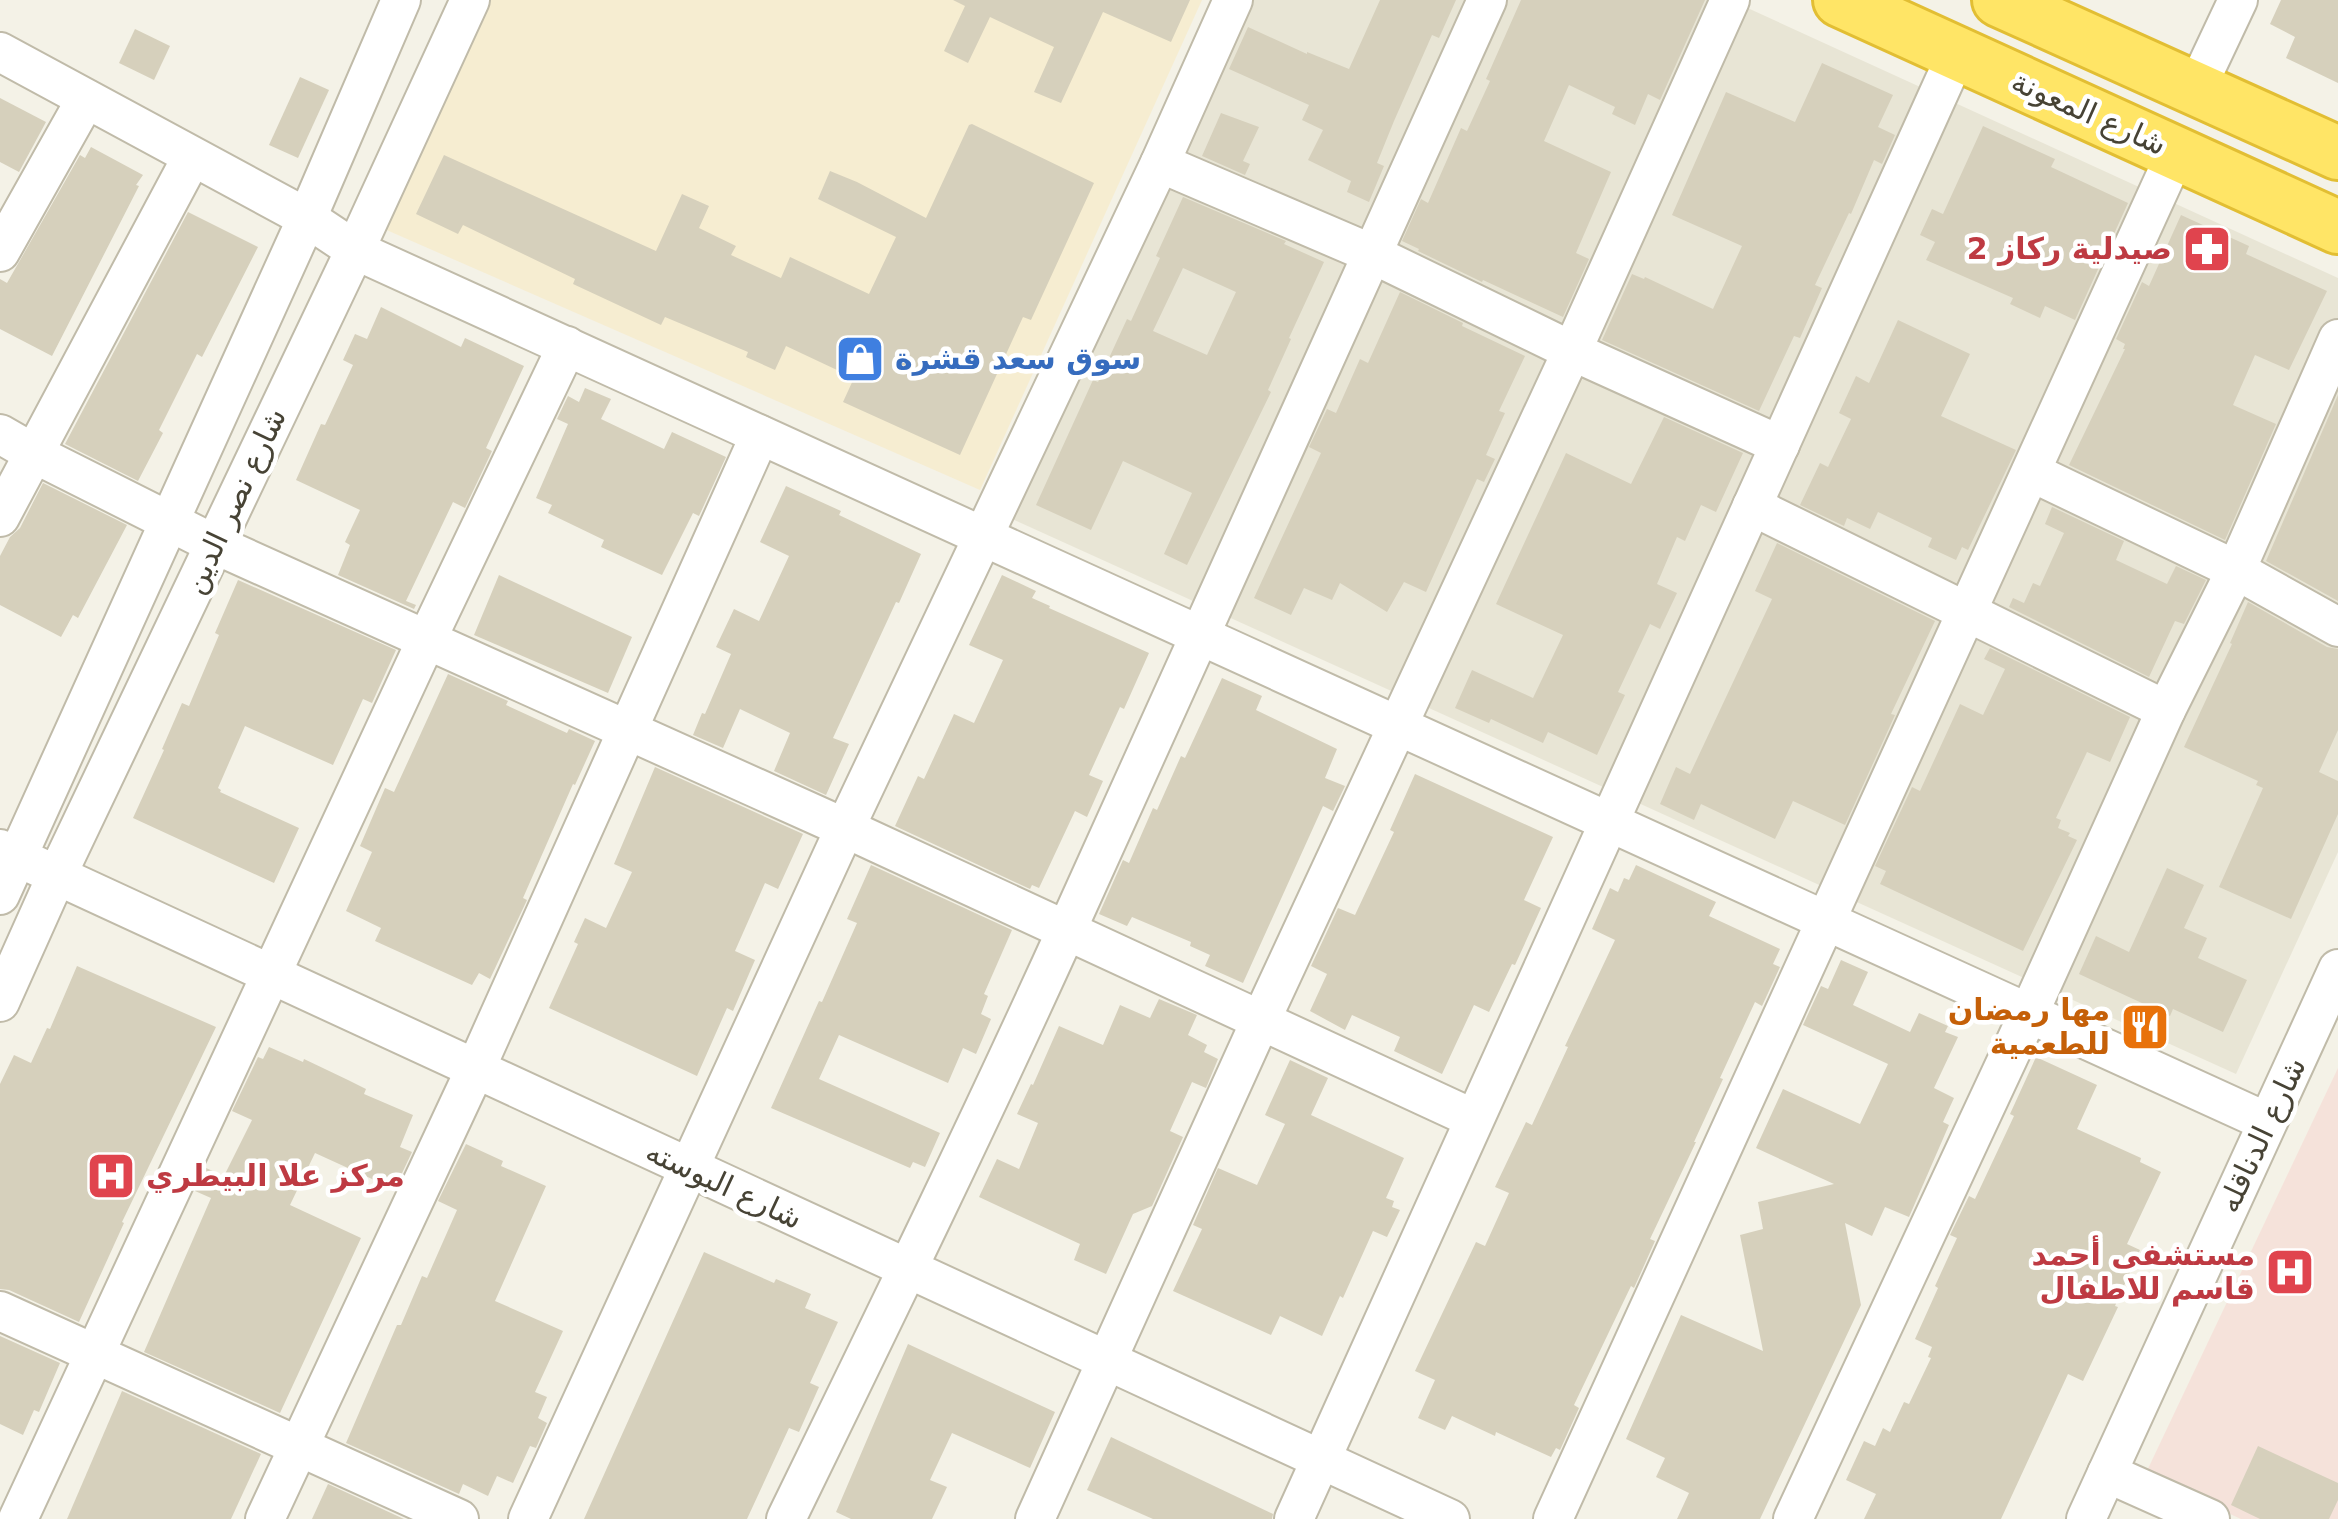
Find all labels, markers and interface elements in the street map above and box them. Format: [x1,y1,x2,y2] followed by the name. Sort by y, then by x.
[2007,63,2172,162] street label: شارع المعونة
[2181,223,2233,275] pharmacy icon: صيدلية ركاز 2
[1967,231,2172,266] place label: صيدلية ركاز 2
[834,333,886,385] shop icon: سوق سعد قشرة
[895,341,1141,376] place label: سوق سعد قشرة
[176,402,293,599] street label: شارع نصر الدين
[1948,992,2110,1061] place label: مها رمضان للطعمية
[2119,1001,2171,1053] restaurant icon: مها رمضان للطعمية
[2210,1052,2313,1218] street label: شارع الدناقله
[640,1133,808,1236] street label: شارع البوسته
[85,1150,137,1202] hospital icon: مركز علا البيطري
[146,1158,405,1193] place label: مركز علا البيطري
[2031,1235,2255,1307] place label: مستشفى أحمد قاسم للاطفال
[2264,1246,2316,1298] hospital icon: مستشفى أحمد قاسم للاطفال

